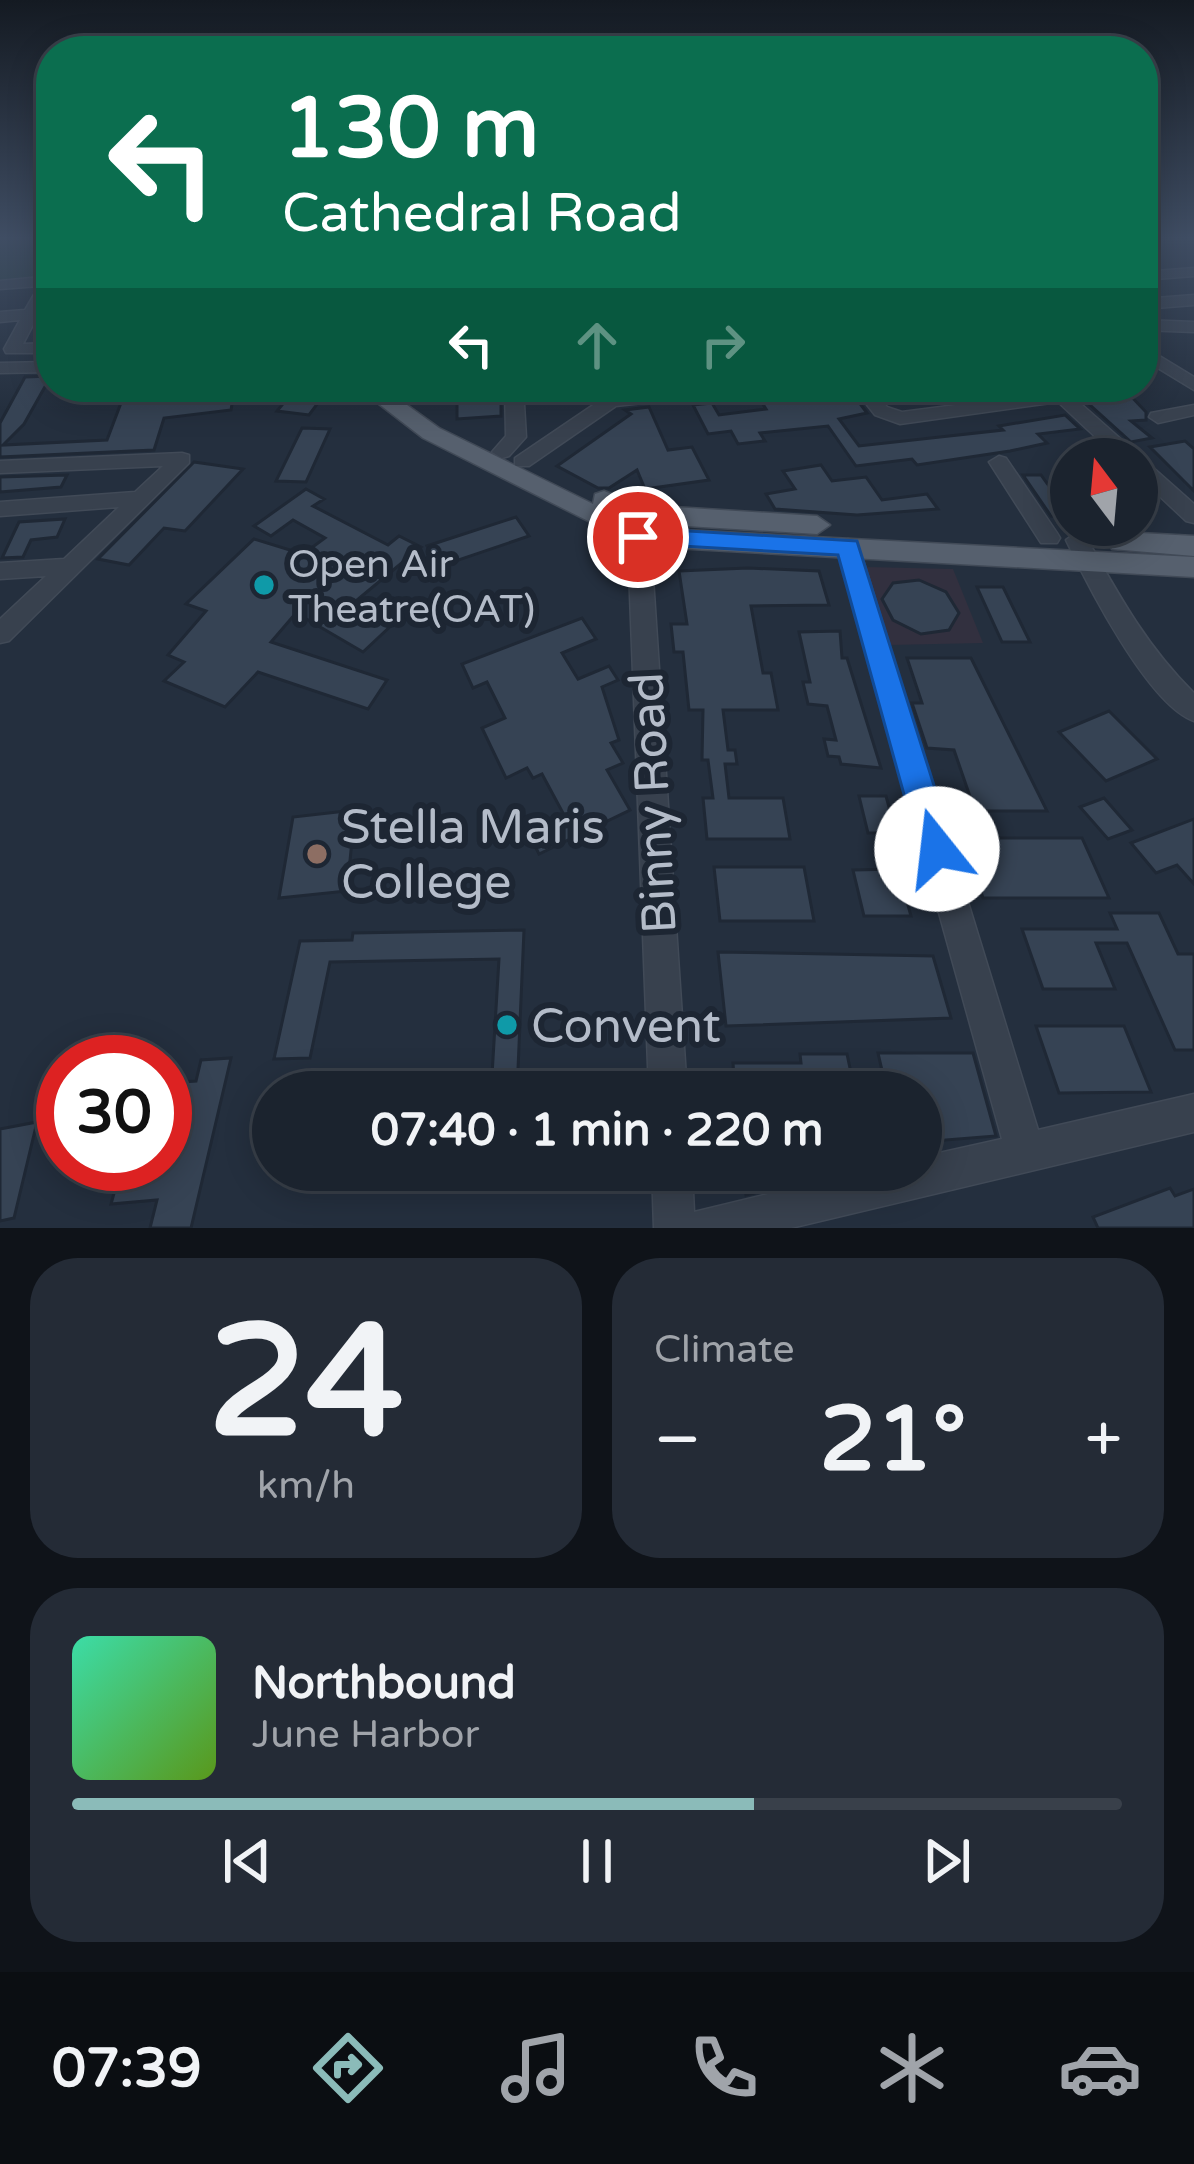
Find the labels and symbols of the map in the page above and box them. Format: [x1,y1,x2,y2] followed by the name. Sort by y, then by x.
[1050,438,1158,546] north arrow
[587,486,689,588] pin
[288,541,535,633] place label: Open Air Theatre(OAT)
[251,572,277,598] marker: Open Air Theatre(OAT)
[618,671,690,935] street label: Binny Road
[874,786,1000,912] position arrow
[341,799,605,912] place label: Stella Maris College
[304,841,330,867] marker: Stella Maris College
[531,998,721,1056] place label: Convent
[494,1012,520,1038] marker: Convent
[36,1035,192,1191] speed limit sign: 30

